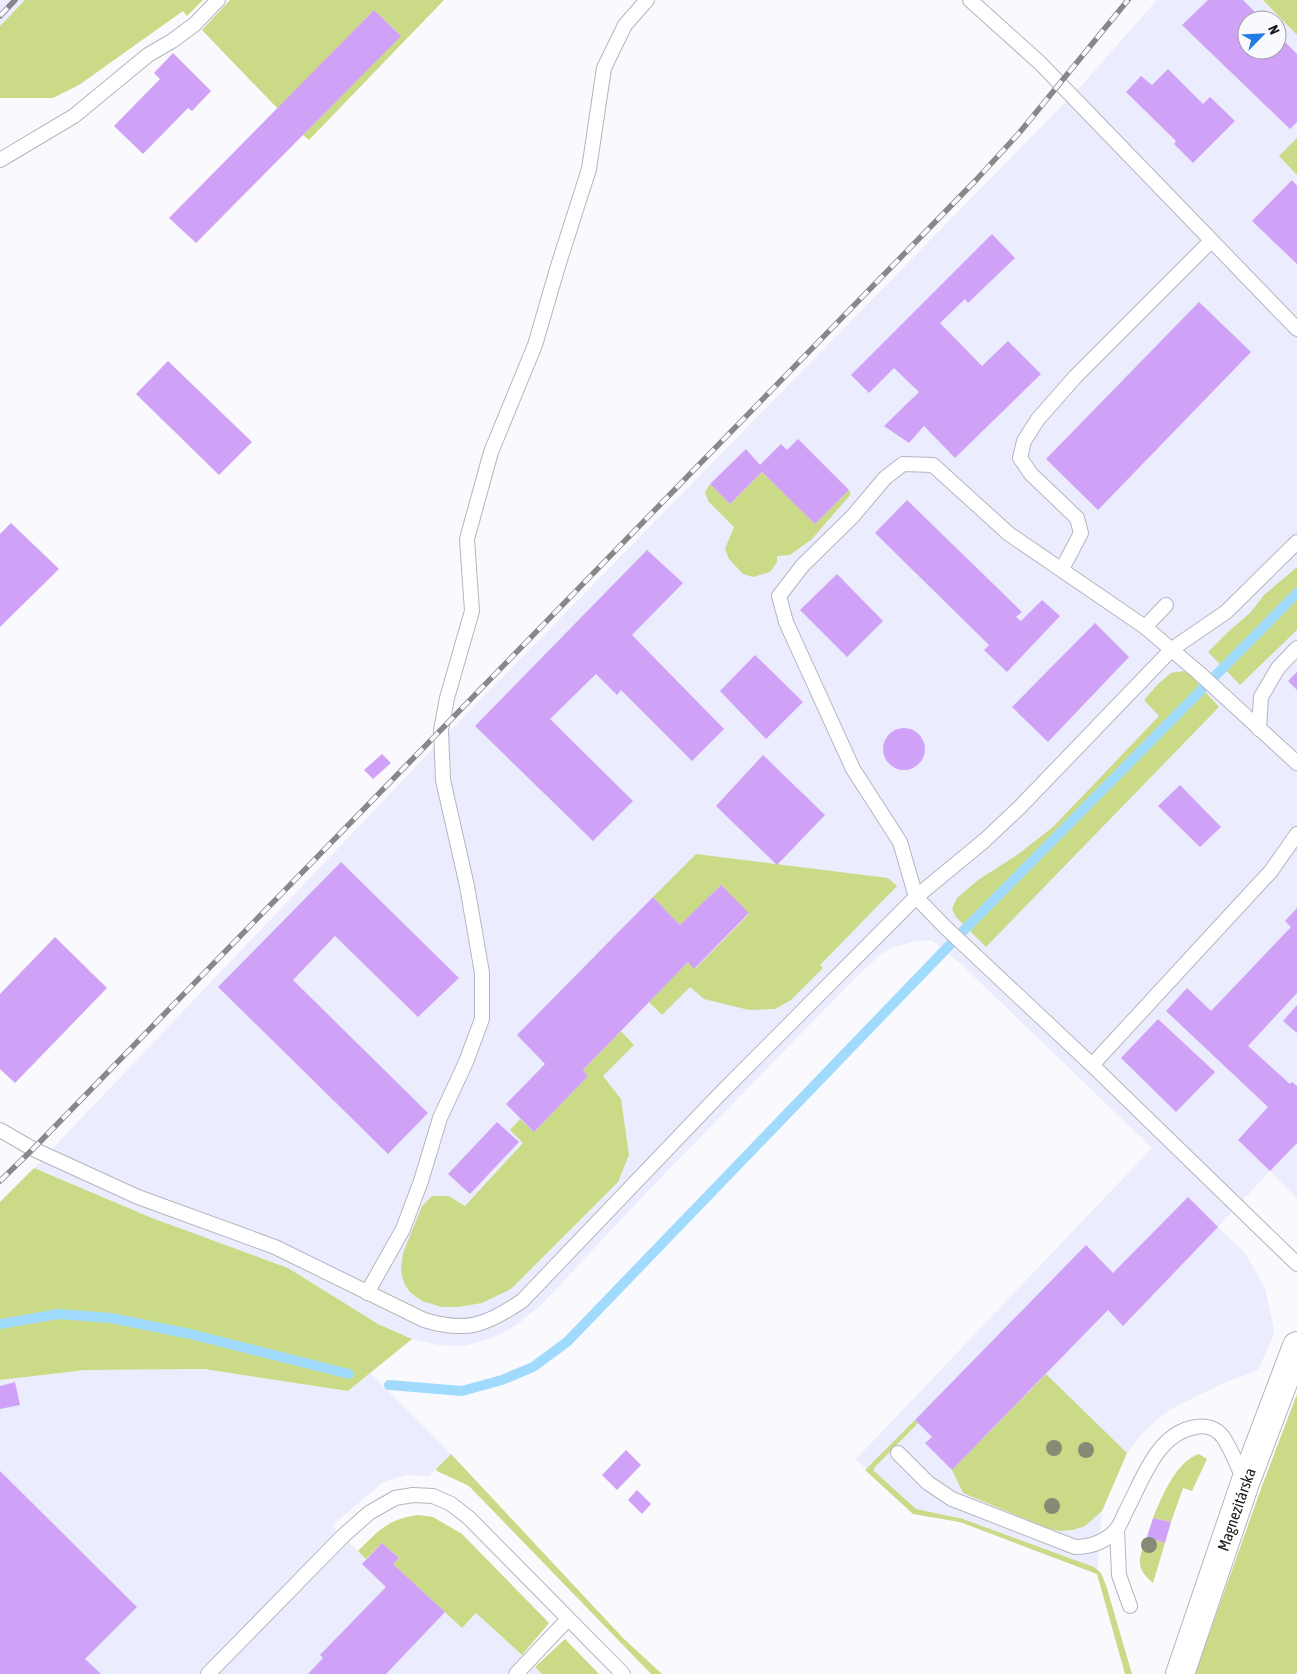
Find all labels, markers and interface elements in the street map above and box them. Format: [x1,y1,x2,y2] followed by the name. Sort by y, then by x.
[1237,10,1287,60] north arrow
[1265,23,1283,37] text: N
[1214,1465,1259,1553] street label: Magnezitárska

